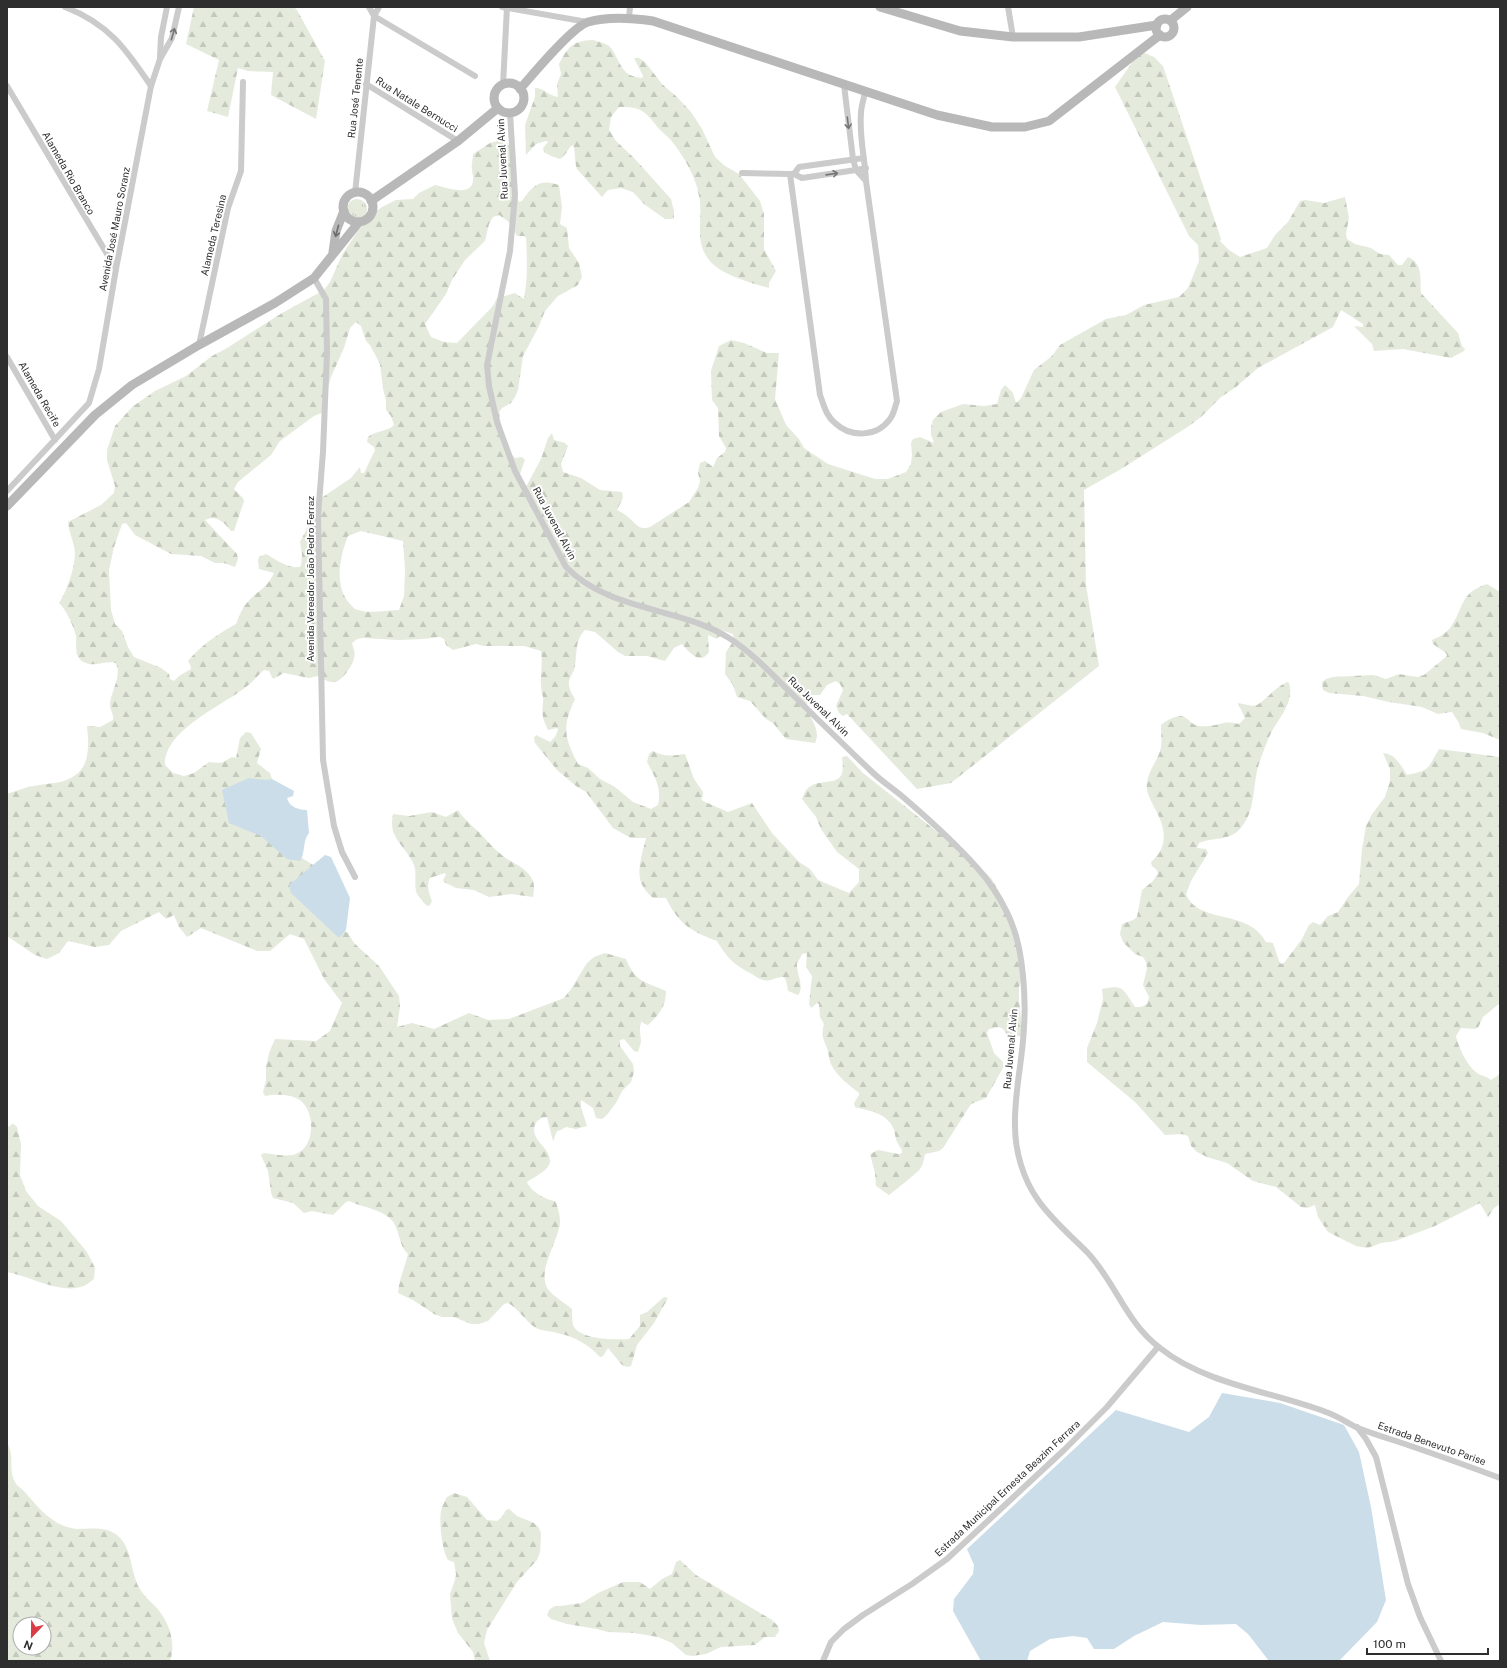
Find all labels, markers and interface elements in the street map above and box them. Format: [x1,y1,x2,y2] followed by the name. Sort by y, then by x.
[170,28,177,41] one-way arrow
[345,57,365,139] street label: Rua José Tenente
[374,74,460,134] street label: Rua Natale Bernucci
[845,116,852,129] one-way arrow
[494,118,510,200] street label: Rua Juvenal Alvin
[40,129,98,217] street label: Alameda Rio Branco
[96,166,132,292] street label: Avenida José Mauro Soranz
[825,170,838,178] one-way arrow
[198,193,228,277] street label: Alameda Teresina
[333,224,340,237] one-way arrow
[16,359,64,429] street label: Alameda Recife
[531,485,579,562] street label: Rua Juvenal Alvin
[304,496,316,662] street label: Avenida Vereador João Pedro Ferraz
[786,674,852,739] street label: Rua Juvenal Alvin
[1001,1008,1020,1090] street label: Rua Juvenal Alvin
[932,1417,1082,1559] street label: Estrada Municipal Ernesta Beazim Ferrara
[1376,1419,1488,1467] street label: Estrada Benevuto Parise
[12,1616,52,1656] north arrow
[1367,1630,1488,1656] scale bar
[1373,1637,1406,1651] text: 100 m
[22,1638,34,1652] text: N

